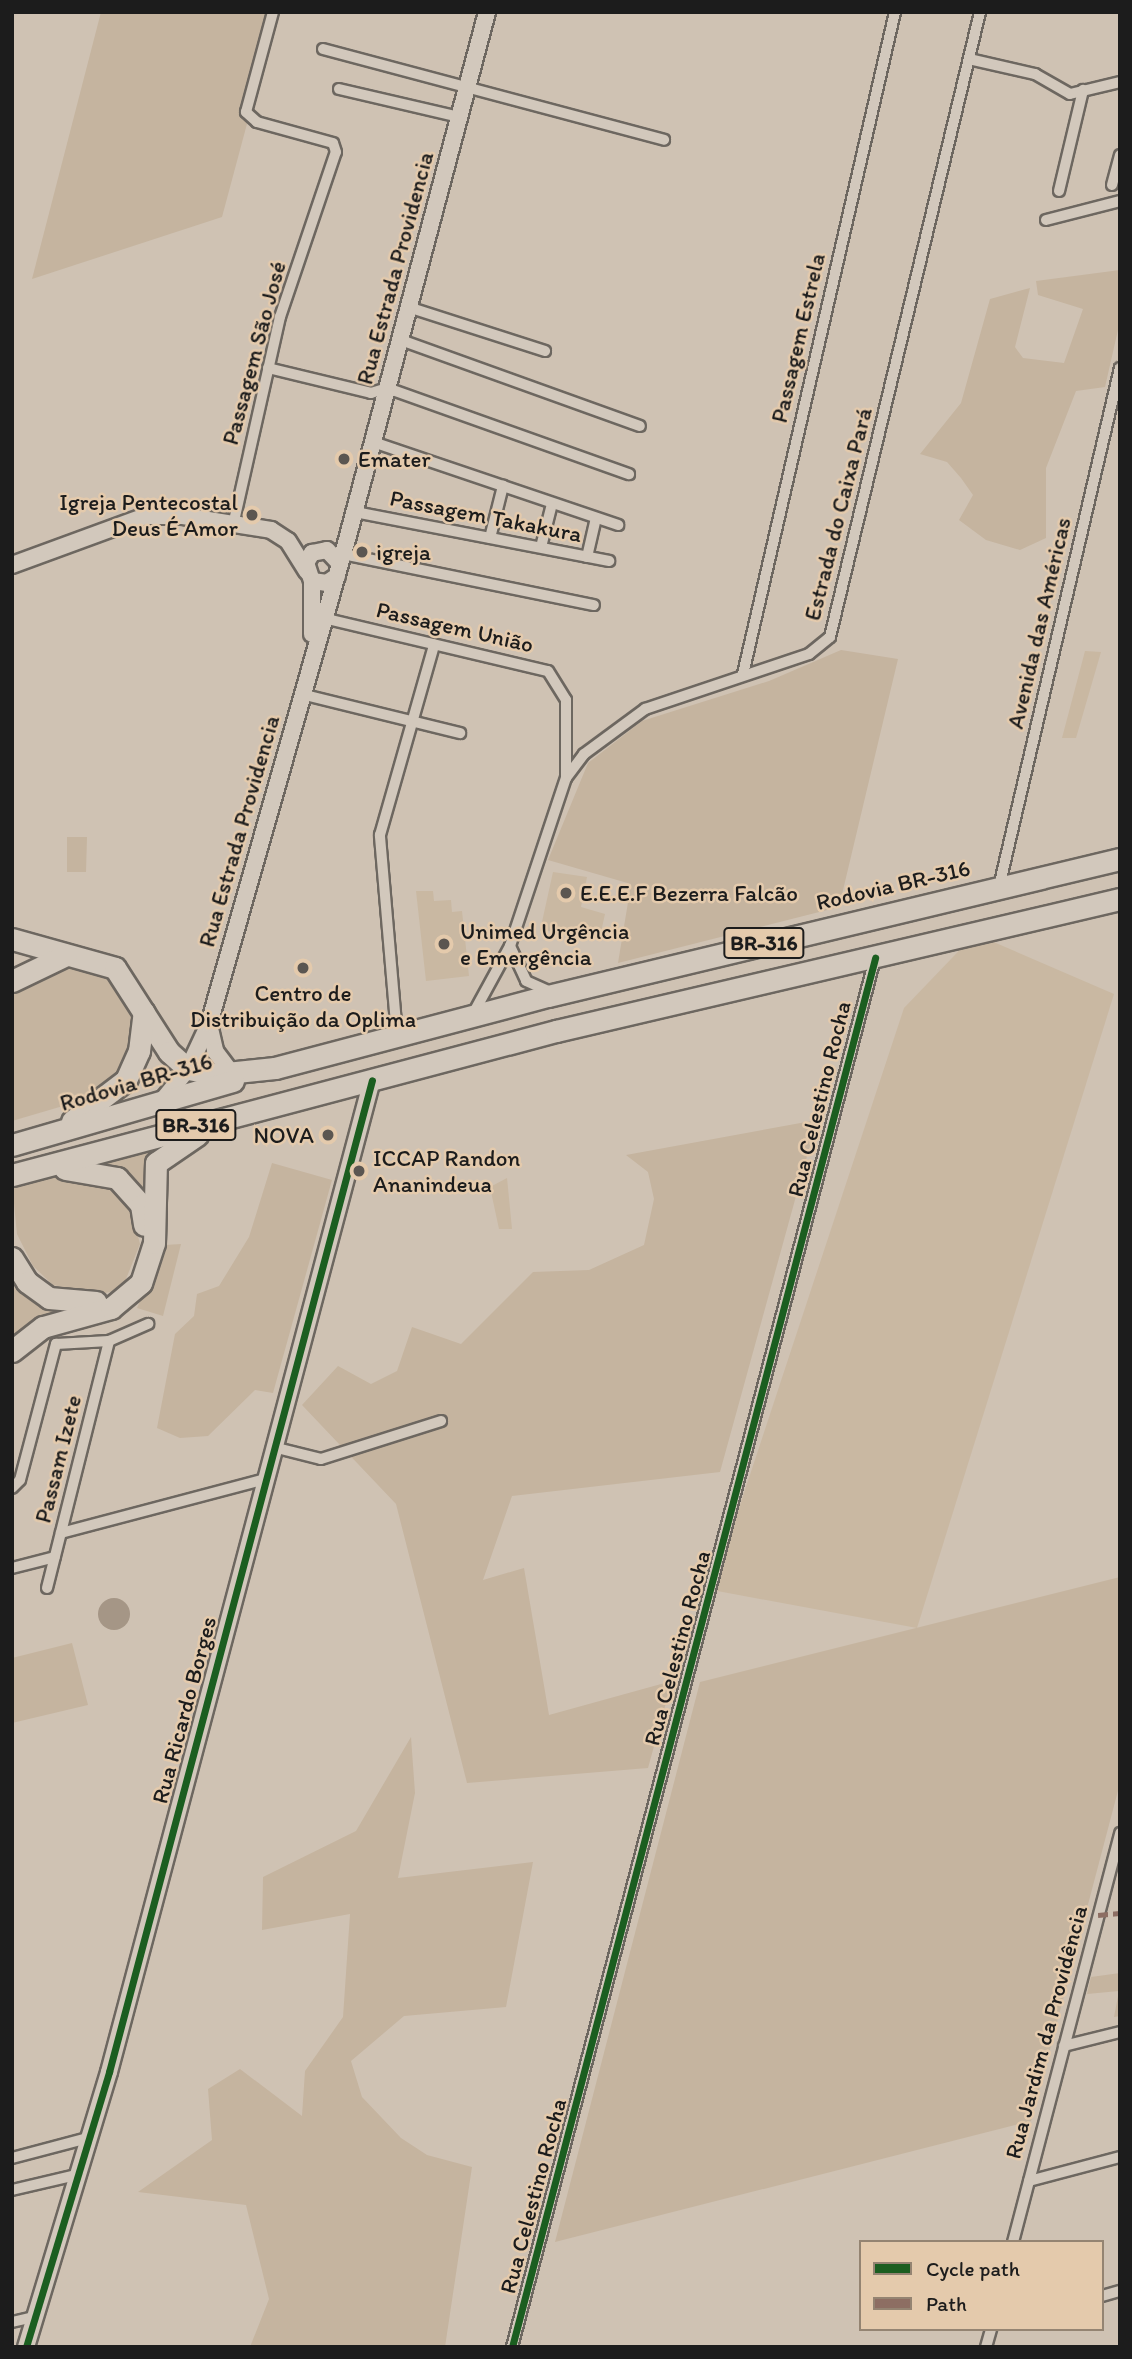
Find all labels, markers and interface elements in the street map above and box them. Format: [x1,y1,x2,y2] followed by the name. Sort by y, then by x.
[351,149,439,387] street label: Rua Estrada Providencia
[765,251,831,425] street label: Passagem Estrela
[216,258,292,448] street label: Passagem São José
[798,405,878,623] street label: Estrada do Caixa Pará
[358,445,431,473] place label: Emater
[336,451,352,467] marker: Emater
[388,484,584,548] street label: Passagem Takakura
[60,488,238,542] place label: Igreja Pentecostal Deus É Amor
[244,507,260,523] marker: Igreja Pentecostal Deus É Amor
[1001,515,1077,731] street label: Avenida das Américas
[376,538,431,566] place label: igreja
[354,544,370,560] marker: igreja
[373,595,537,659] street label: Passagem União
[193,712,285,950] street label: Rua Estrada Providencia
[813,854,973,916] street label: Rodovia BR-316
[580,879,798,907] place label: E.E.E.F Bezerra Falcão
[558,885,574,901] marker: E.E.E.F Bezerra Falcão
[460,917,629,971] place label: Unimed Urgência e Emergência
[722,926,806,960] road number: BR-316
[434,934,454,954] marker: Unimed Urgência e Emergência
[295,960,311,976] marker: Centro de Distribuição da Oplima
[189,979,417,1033] place label: Centro de Distribuição da Oplima
[781,999,857,1199] street label: Rua Celestino Rocha
[57,1047,215,1117] street label: Rodovia BR-316
[154,1108,238,1142] road number: BR-316
[254,1121,314,1149] place label: NOVA
[320,1127,336,1143] marker: NOVA
[373,1144,520,1198] place label: ICCAP Randon Ananindeua
[351,1163,367,1179] marker: ICCAP Randon Ananindeua
[29,1392,87,1526] street label: Passam Izete
[638,1548,716,1748] street label: Rua Celestino Rocha
[146,1614,222,1806] street label: Rua Ricardo Borges
[999,1901,1093,2163] street label: Rua Jardim da Providência
[494,2096,572,2296] street label: Rua Celestino Rocha
[859,2240,1104,2331] legend
[926,2256,1020,2281] text: Cycle path
[926,2291,967,2316] text: Path

